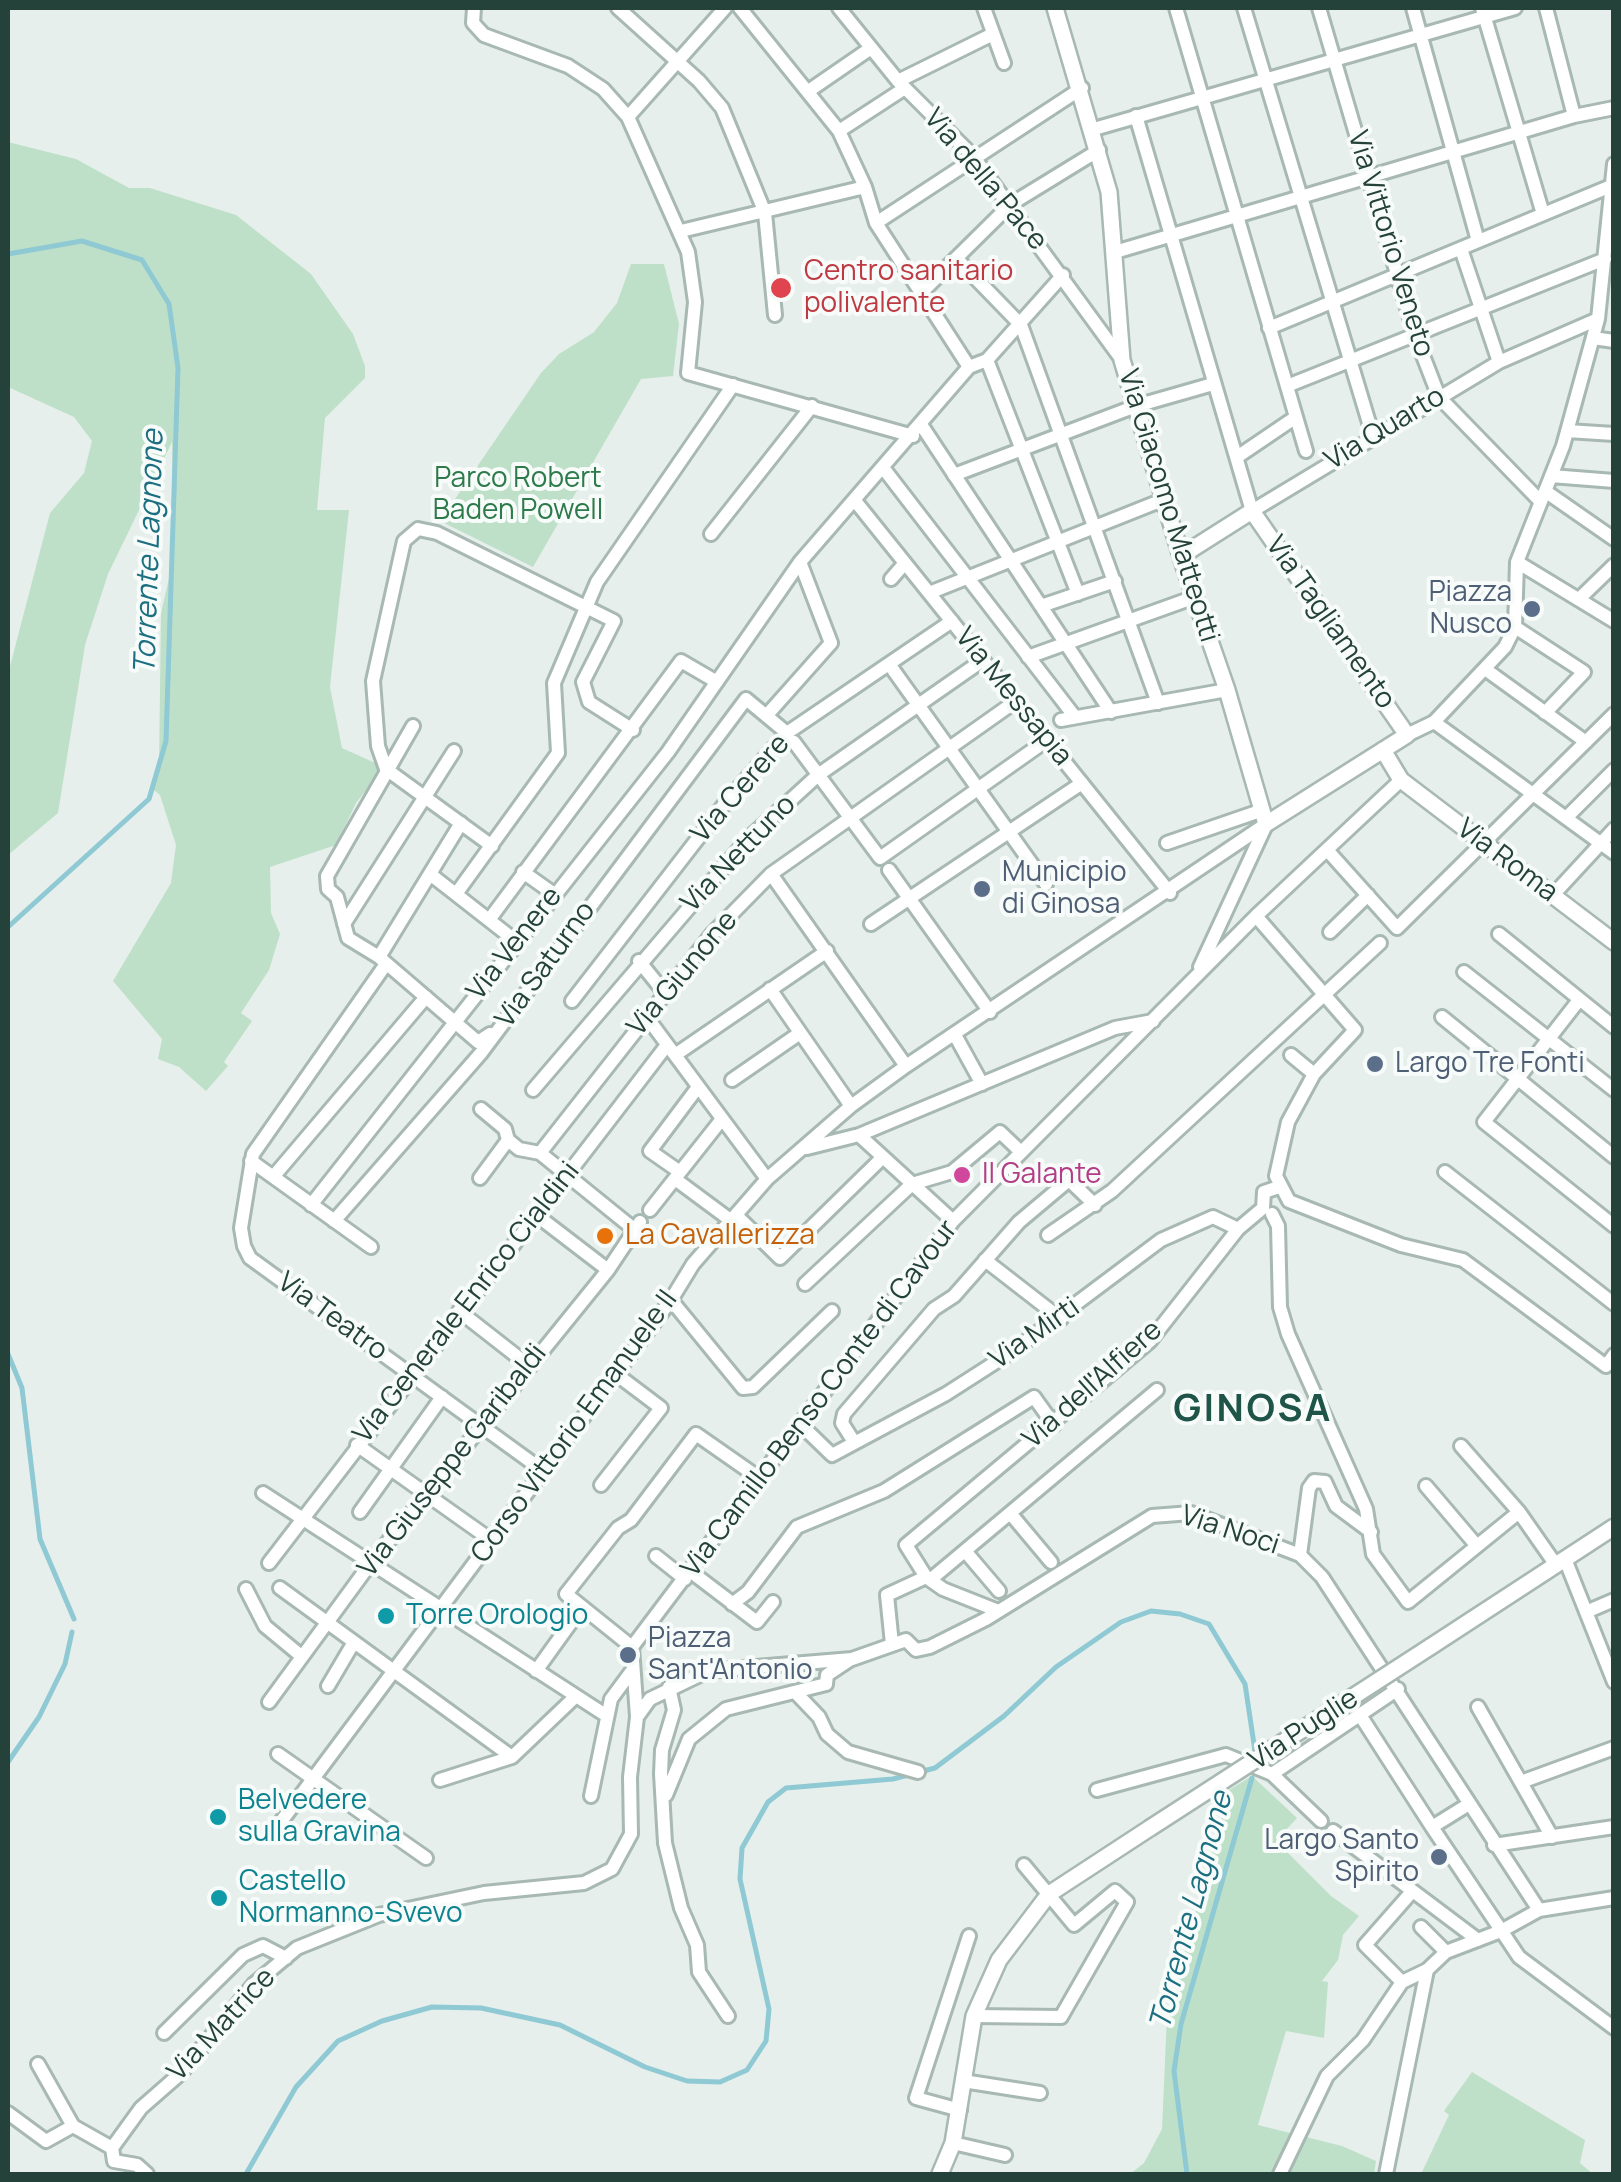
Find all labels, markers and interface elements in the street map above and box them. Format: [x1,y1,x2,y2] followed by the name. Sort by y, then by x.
[916,102,1054,258] street label: Via della Pace
[1340,127,1440,361] street label: Via Vittorio Veneto
[804,255,1013,321] place label: Centro sanitario polivalente
[768,275,794,301] marker: Centro sanitario polivalente
[1111,366,1225,646] street label: Via Giacomo Matteotti
[1319,380,1451,478] street label: Via Quarto
[128,429,172,675] water label: Torrente Lagnone
[433,462,603,528] park label: Parco Robert Baden Powell
[1258,530,1402,716] street label: Via Tagliamento
[1429,576,1512,642] place label: Piazza Nusco
[1521,598,1543,620] marker: Piazza Nusco
[947,621,1079,773] street label: Via Messapia
[685,728,797,850] street label: Via Cerere
[675,788,803,920] street label: Via Nettuno
[1450,812,1564,910] street label: Via Roma
[1002,856,1127,922] place label: Municipio di Ginosa
[971,878,993,900] marker: Municipio di Ginosa
[460,881,570,1007] street label: Via Venere
[489,895,603,1035] street label: Via Saturno
[621,905,745,1043] street label: Via Giunone
[1395,1047,1585,1081] place label: Largo Tre Fonti
[1364,1053,1386,1075] marker: Largo Tre Fonti
[347,1156,587,1450] street label: Via Generale Enrico Cialdini
[982,1158,1102,1192] place label: Il Galante
[951,1164,973,1186] marker: Il Galante
[675,1214,965,1584] street label: Via Camillo Benso Conte di Cavour
[625,1219,815,1253] place label: La Cavallerizza
[594,1225,616,1247] marker: La Cavallerizza
[270,1266,394,1368] street label: Via Teatro
[465,1284,685,1570] street label: Corso Vittorio Emanuele II
[984,1291,1086,1377] street label: Via Mirti
[1017,1314,1169,1456] street label: Via dell'Alfiere
[352,1338,554,1584] street label: Via Giuseppe Garibaldi
[1173,1387,1333,1433] district label: GINOSA
[1177,1499,1283,1563] street label: Via Noci
[406,1599,588,1633] place label: Torre Orologio
[375,1605,397,1627] marker: Torre Orologio
[648,1622,813,1688] place label: Piazza Sant'Antonio
[617,1644,639,1666] marker: Piazza Sant'Antonio
[1243,1682,1365,1778] street label: Via Puglie
[238,1784,401,1850] place label: Belvedere sulla Gravina
[1143,1788,1241,2034] water label: Torrente Lagnone
[207,1806,229,1828] marker: Belvedere sulla Gravina
[1264,1824,1419,1890] place label: Largo Santo Spirito
[1428,1846,1450,1868] marker: Largo Santo Spirito
[239,1865,463,1931] place label: Castello Normanno-Svevo
[208,1887,230,1909] marker: Castello Normanno-Svevo
[161,1961,283,2089] street label: Via Matrice

